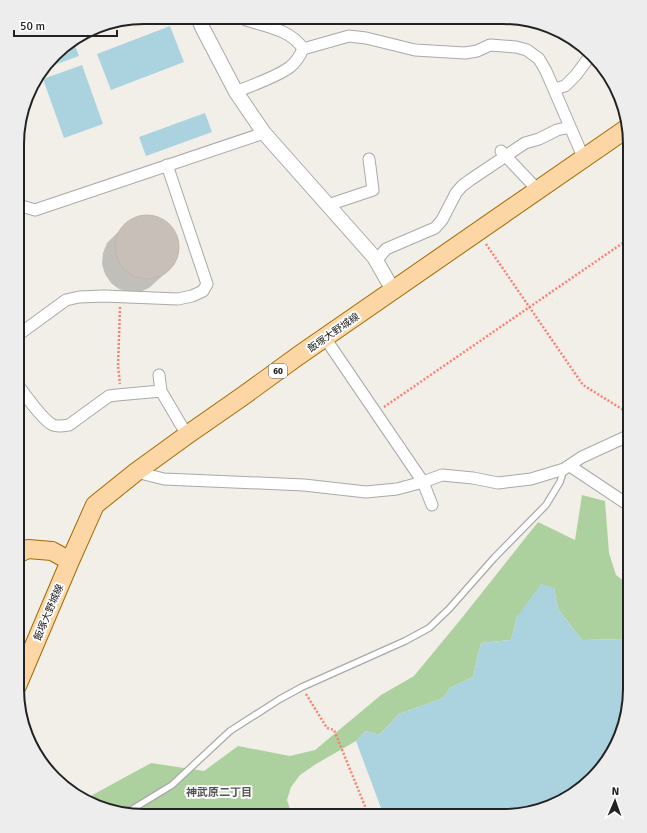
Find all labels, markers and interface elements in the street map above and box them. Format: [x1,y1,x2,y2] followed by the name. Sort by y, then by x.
[14,12,117,38] scale bar
[20,19,45,34] text: 50 m
[306,311,362,355] street label: 飯塚大野城線
[269,364,287,378] road number: 60
[32,582,66,642] street label: 飯塚大野城線
[595,781,635,821] north arrow
[611,785,619,798] text: N
[186,786,252,799] district label: 神武原二丁目

